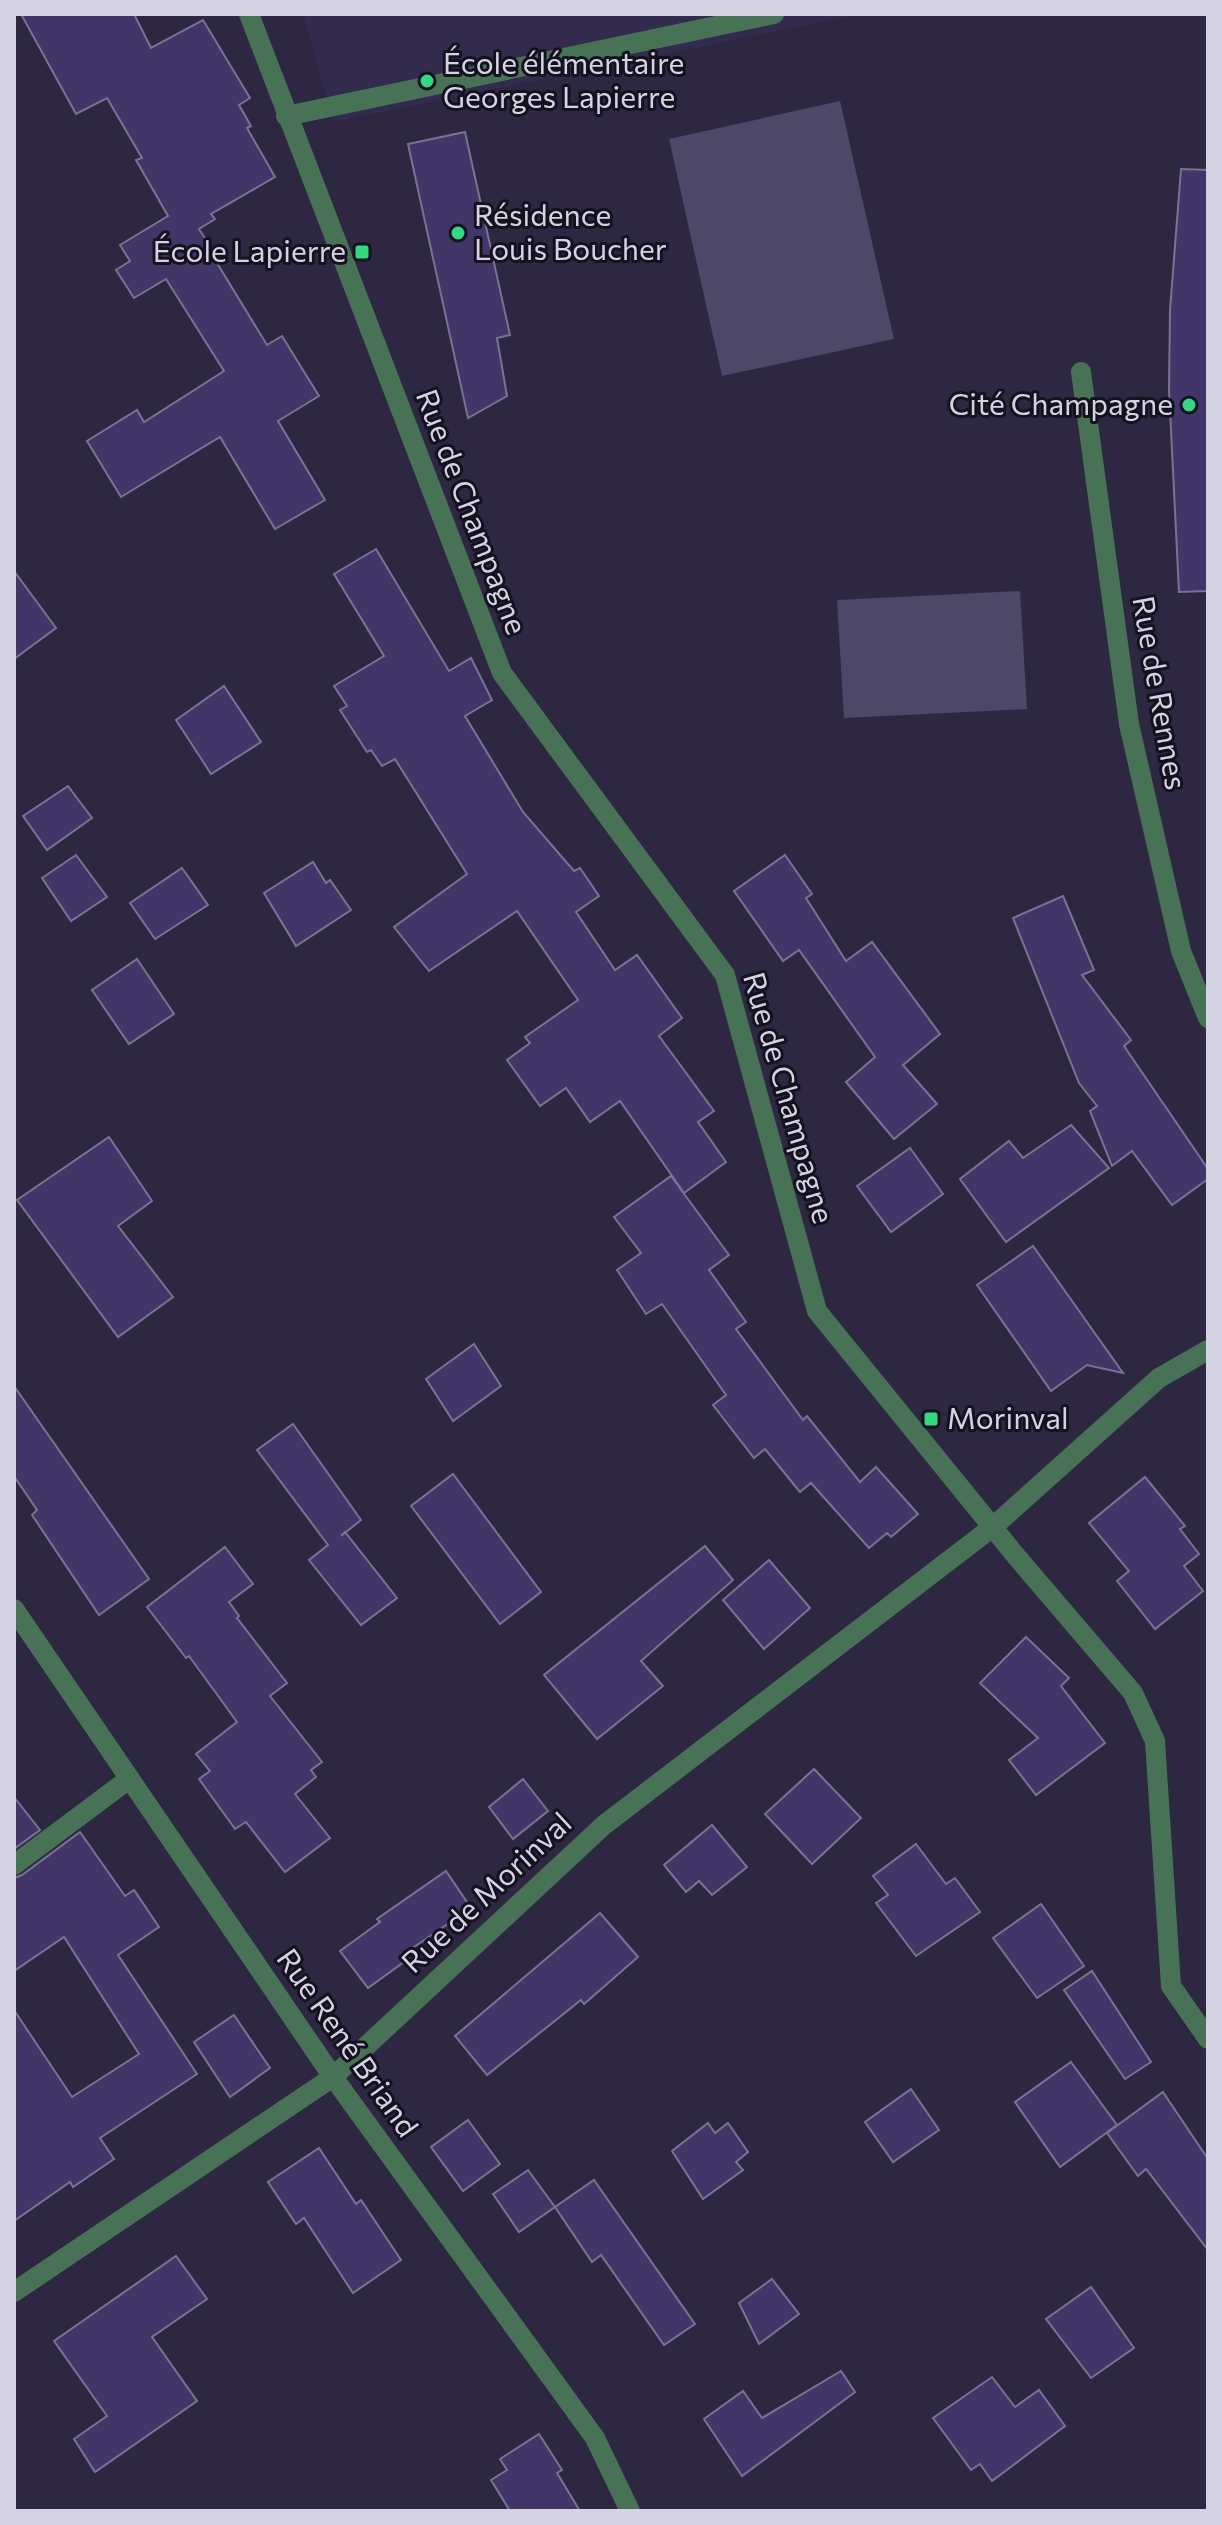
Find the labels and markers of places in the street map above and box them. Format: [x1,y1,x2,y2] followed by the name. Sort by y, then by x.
[443,43,684,114] place label: École élémentaire Georges Lapierre
[418,72,436,90] marker: École élémentaire Georges Lapierre
[474,195,667,266] place label: Résidence Louis Boucher
[449,224,467,242] marker: Résidence Louis Boucher
[153,231,346,268] place label: École Lapierre
[353,243,371,261] marker: École Lapierre
[949,384,1173,421] place label: Cité Champagne
[1180,396,1198,414] marker: Cité Champagne
[947,1398,1069,1435] place label: Morinval
[922,1410,940,1428] marker: Morinval

